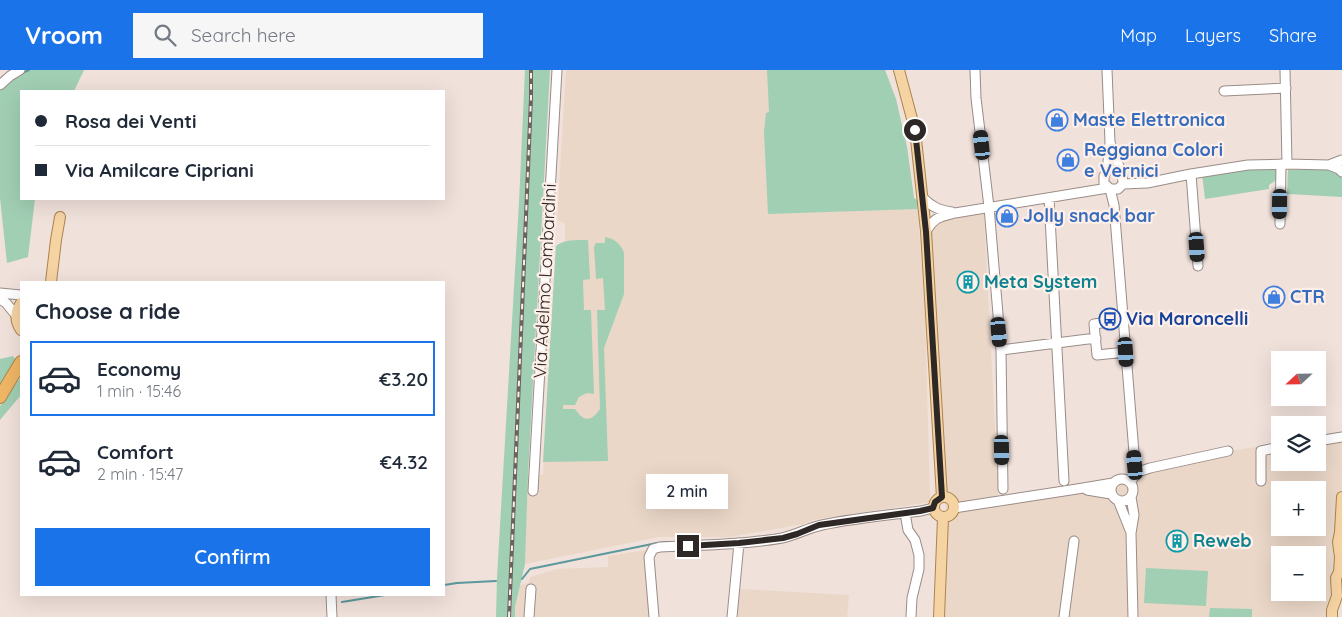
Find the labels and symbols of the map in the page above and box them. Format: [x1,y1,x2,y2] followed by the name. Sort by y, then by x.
[1045,108,1069,132] shop icon: Maste Elettronica
[1073,108,1225,131] place label: Maste Elettronica
[904,119,926,141] route start
[972,129,991,161] car
[1084,138,1223,182] place label: Reggiana Colori e Vernici
[1056,148,1080,172] shop icon: Reggiana Colori e Vernici
[528,183,561,379] street label: Via Adelmo Lombardini
[1272,189,1287,219] car
[995,204,1019,228] shop icon: Jolly snack bar
[1023,204,1155,227] place label: Jolly snack bar
[1188,232,1205,262] car
[956,270,980,294] building icon: Meta System
[984,270,1097,293] place label: Meta System
[1262,285,1286,309] shop icon: CTR
[1290,285,1325,308] place label: CTR
[1098,307,1122,331] bus stop icon: Via Maroncelli
[1126,307,1248,330] place label: Via Maroncelli
[990,316,1007,348] car
[1117,337,1134,367] car
[1271,351,1326,406] north arrow
[994,435,1009,465] car
[1126,449,1143,481] car
[647,474,729,508] callout: 2 min
[1165,529,1189,553] building icon: Reweb
[1193,529,1252,552] place label: Reweb
[677,535,699,557] route end

